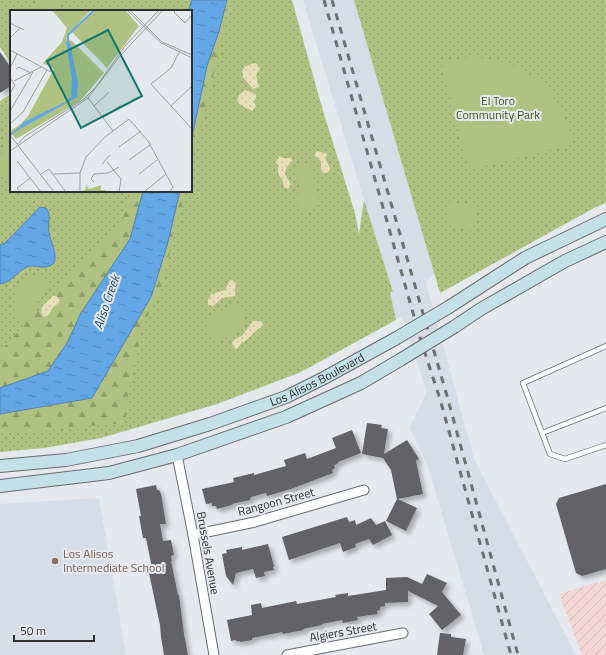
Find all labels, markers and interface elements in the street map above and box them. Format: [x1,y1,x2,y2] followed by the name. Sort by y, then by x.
[10,10,192,192] inset map
[456,91,540,124] park label: El Toro Community Park
[87,270,125,332] water label: Aliso Creek
[267,348,368,411] street label: Los Alisos Boulevard
[235,482,317,521] street label: Rangoon Street
[192,510,225,596] street label: Brussels Avenue
[63,544,164,577] place label: Los Alisos Intermediate School
[50,556,60,566] marker: Los Alisos Intermediate School
[308,616,379,647] street label: Algiers Street
[14,617,94,643] scale bar
[20,621,46,640] text: 50 m

